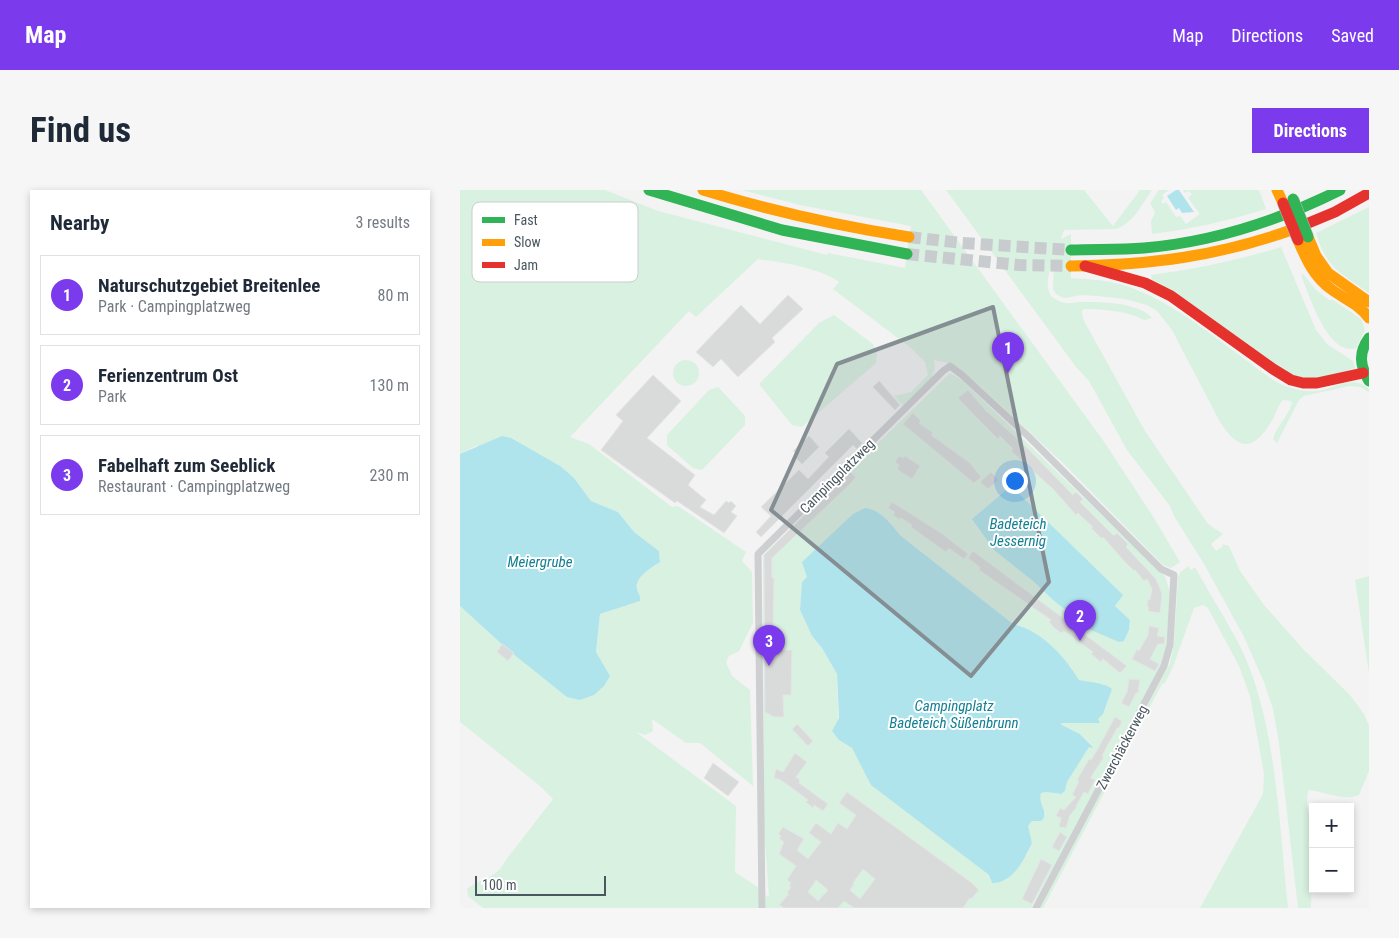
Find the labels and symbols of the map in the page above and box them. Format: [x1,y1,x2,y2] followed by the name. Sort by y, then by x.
[472,202,638,282] legend
[514,212,538,228] text: Fast
[514,234,541,250] text: Slow
[514,257,538,273] text: Jam
[992,332,1024,373] pin: 1
[796,435,878,517] street label: Campingplatzweg
[1002,468,1028,494] your location
[989,515,1047,550] water label: Badeteich Jessernig
[508,553,573,571] water label: Meiergrube
[1064,600,1096,641] pin: 2
[753,625,785,666] pin: 3
[889,697,1019,732] water label: Campingplatz Badeteich Süßenbrunn
[1093,702,1151,792] street label: Zwerchäckerweg
[475,873,606,896] scale bar

